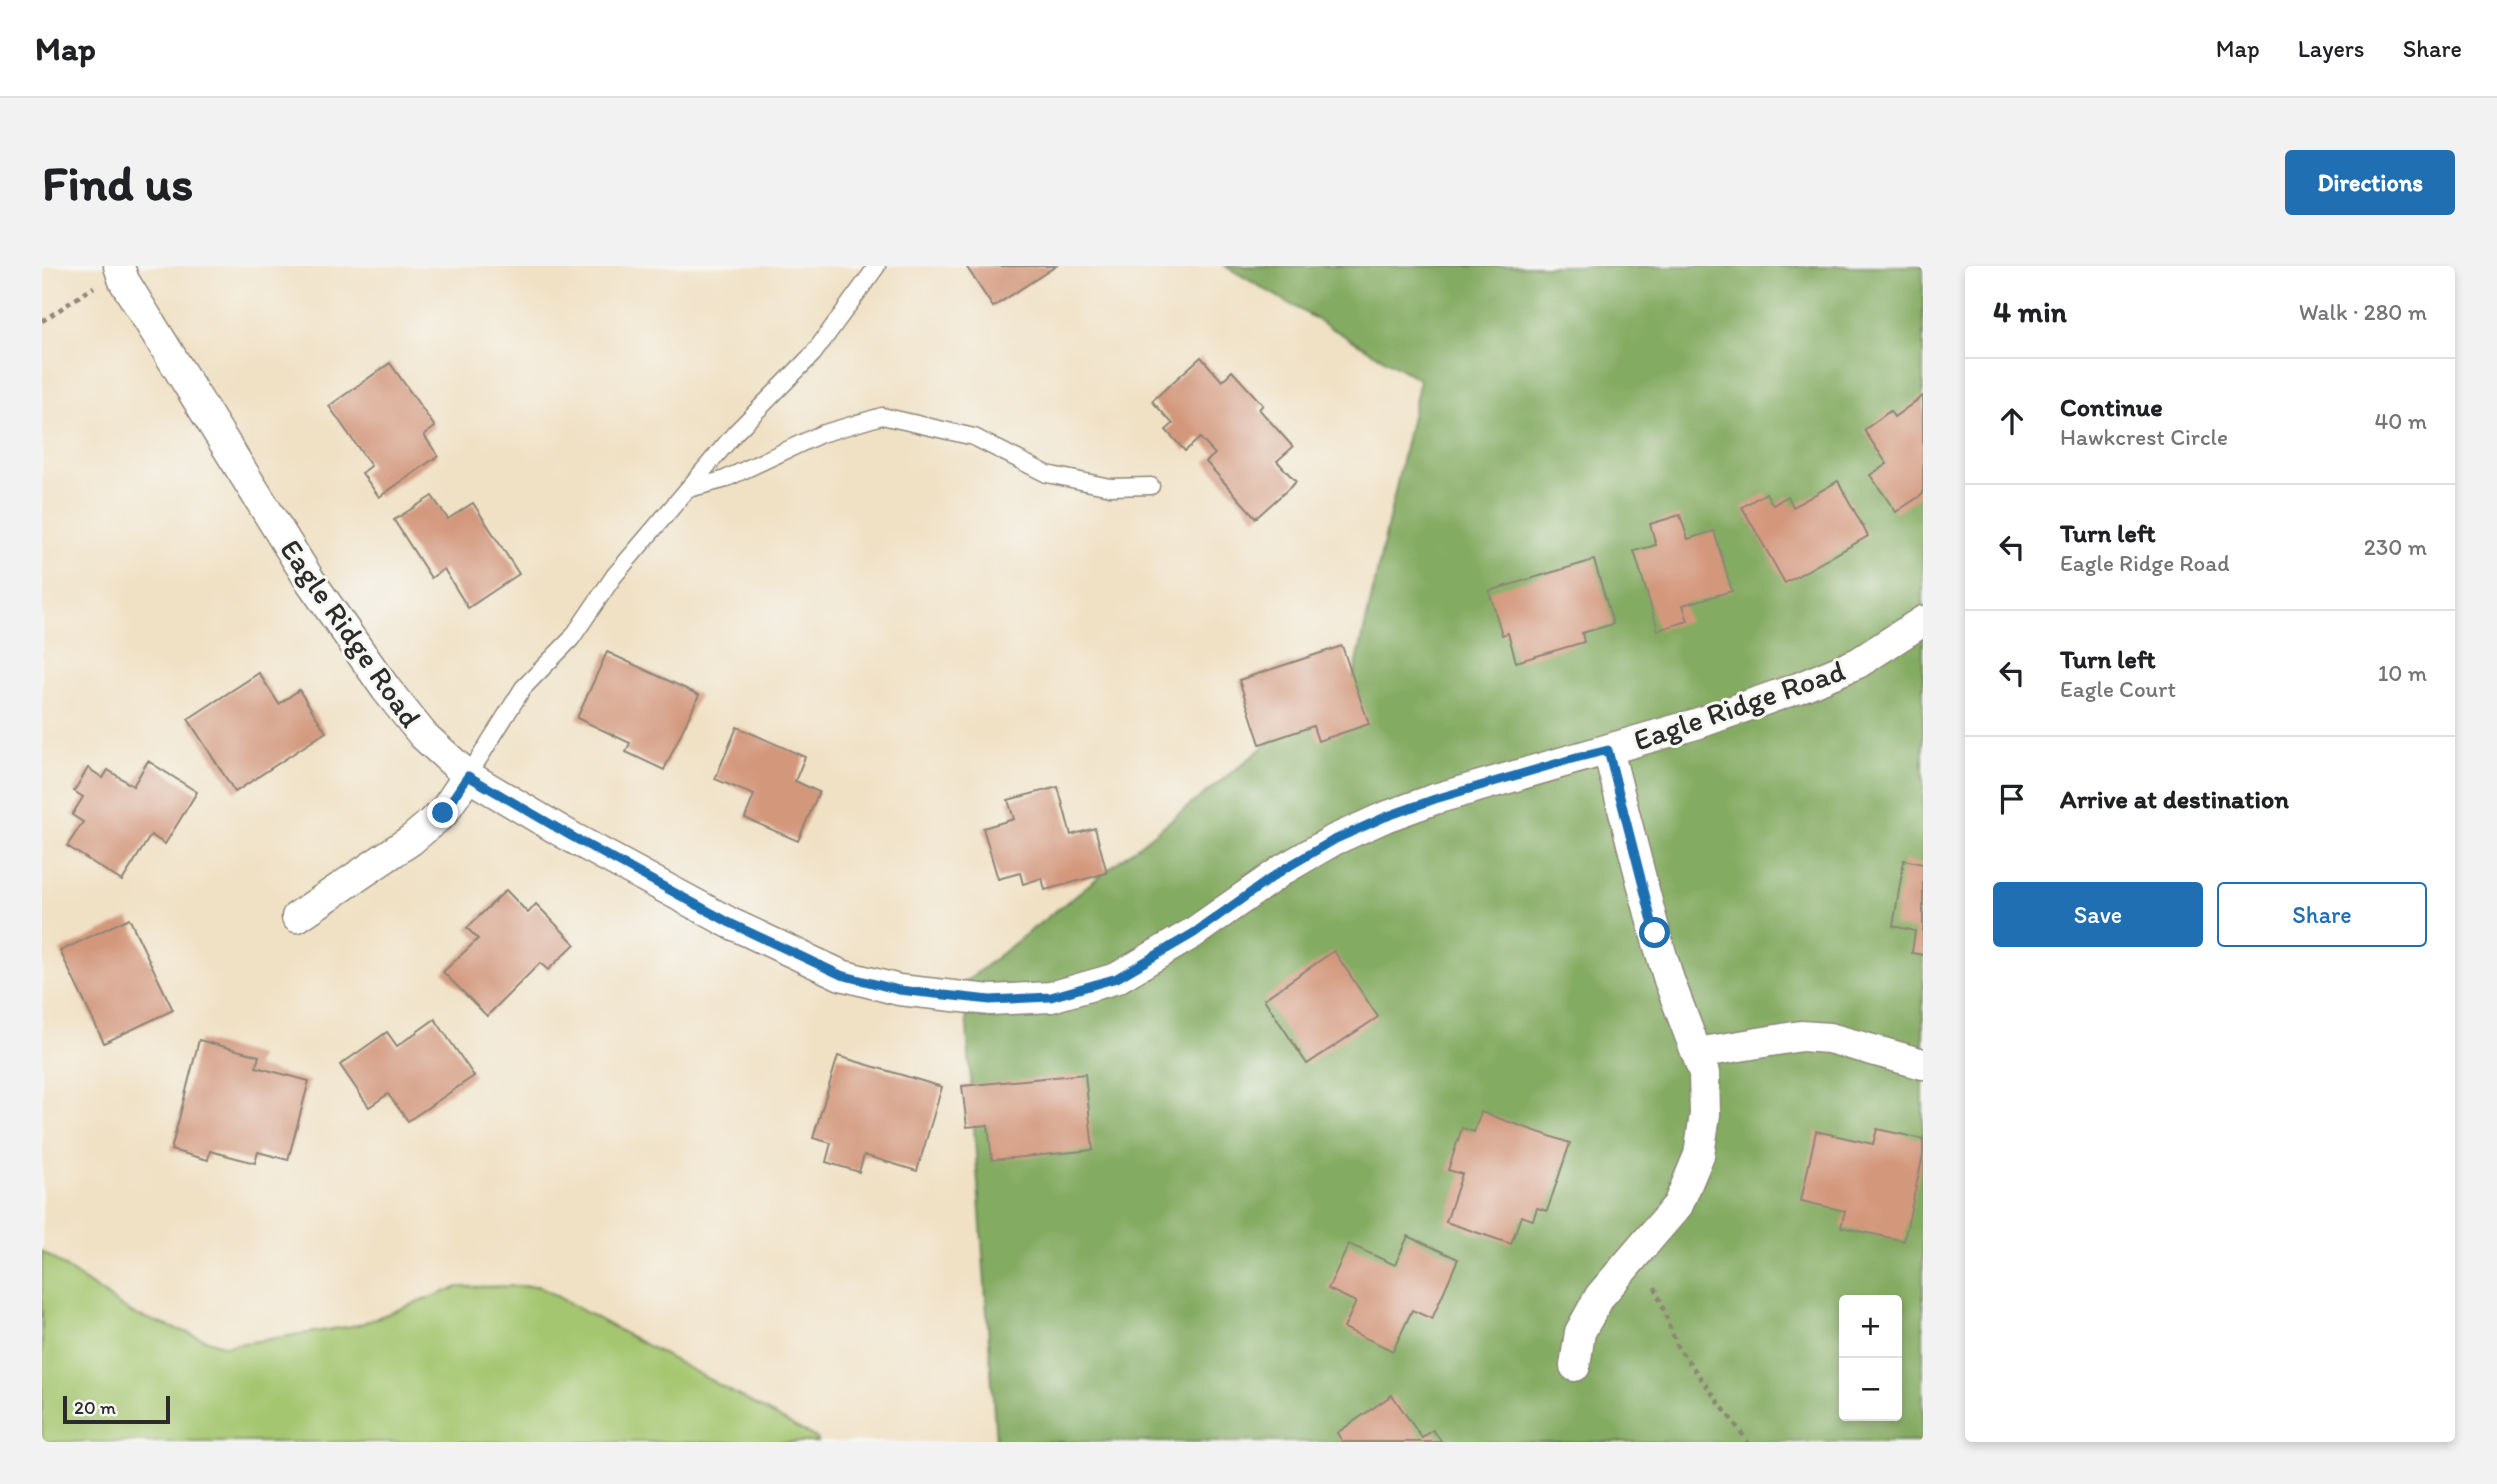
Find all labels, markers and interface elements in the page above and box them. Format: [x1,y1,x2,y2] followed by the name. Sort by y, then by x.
[35,29,96,68] text: Map
[2216,34,2260,63] text: Map
[2298,34,2365,63] text: Layers
[2403,34,2462,63] text: Share
[2285,150,2455,215] button: Directions
[42,153,193,212] text: Find us
[1993,293,2067,330] text: 4 min
[2299,298,2427,326] text: Walk · 280 m
[2060,391,2163,423] text: Continue
[1993,402,2031,440] icon: ahead
[2374,407,2427,435] text: 40 m
[2060,423,2228,451] text: Hawkcrest Circle
[2060,517,2156,549] text: Turn left
[1993,528,2031,566] icon: left
[272,532,430,734] street label: Eagle Ridge Road
[2364,533,2427,561] text: 230 m
[2060,549,2229,577] text: Eagle Ridge Road
[2060,643,2156,675] text: Turn left
[1628,652,1850,758] street label: Eagle Ridge Road
[1993,654,2031,692] icon: left
[2378,659,2427,687] text: 10 m
[2060,675,2176,703] text: Eagle Court
[1993,780,2031,818] icon: arrive
[2060,783,2289,815] text: Arrive at destination
[427,797,458,828] route end
[1993,882,2203,947] button: Save
[2217,882,2427,947] button: Share
[1639,917,1670,948] route start
[1839,1295,1902,1421] map controls
[1839,1295,1902,1358] button: +
[1839,1358,1902,1421] button: −
[63,1393,170,1425] scale bar
[74,1396,116,1419] text: 20 m

